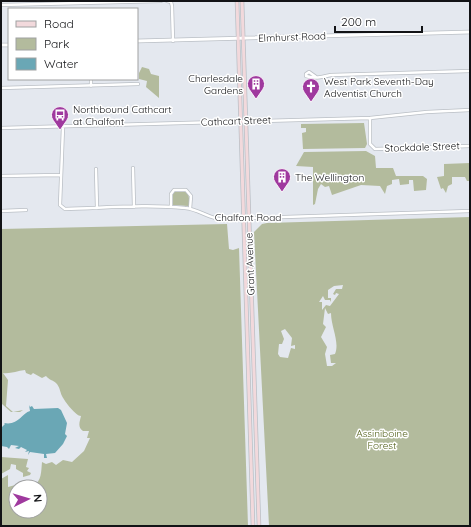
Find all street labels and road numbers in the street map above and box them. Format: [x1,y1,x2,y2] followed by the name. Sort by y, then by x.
[258,29,326,45] street label: Elmhurst Road
[201,113,272,129] street label: Cathcart Street
[384,139,460,155] street label: Stockdale Street
[215,211,281,224] street label: Chalfont Road
[242,232,258,296] street label: Grant Avenue

